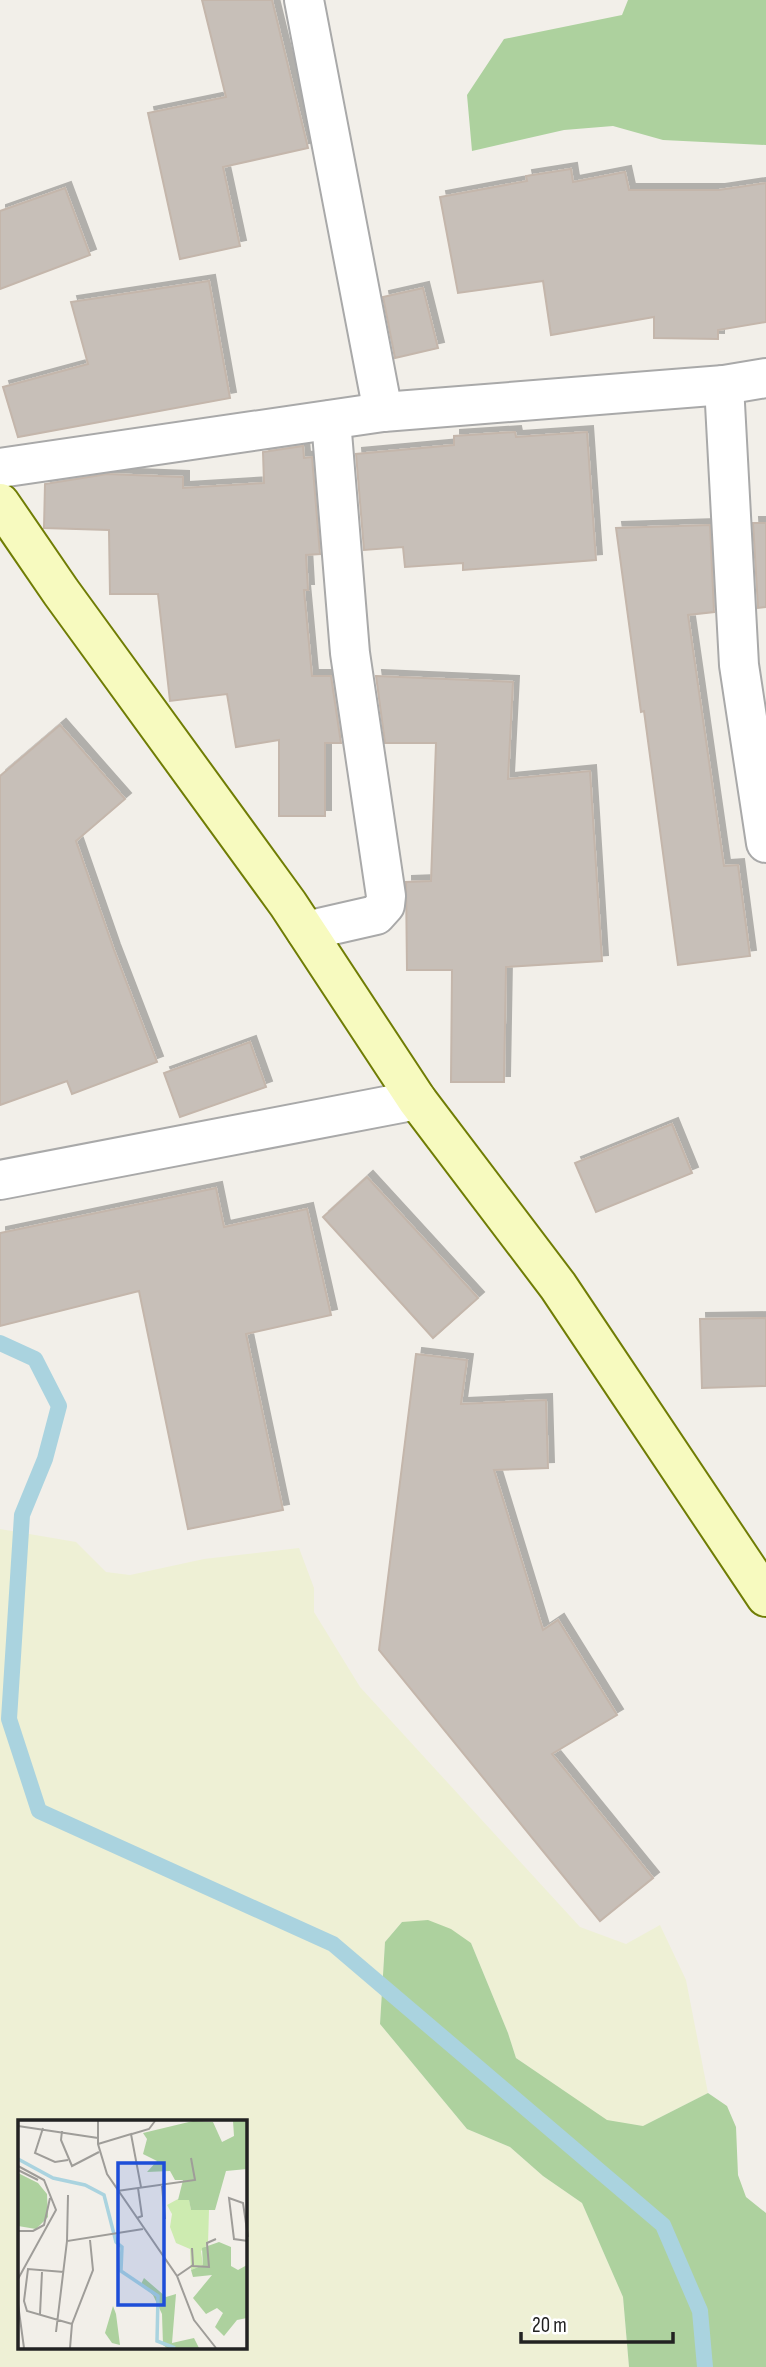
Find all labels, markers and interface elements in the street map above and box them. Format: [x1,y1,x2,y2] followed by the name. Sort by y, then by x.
[18,2120,247,2350] inset map
[521,2300,673,2344] scale bar
[532,2313,567,2338] text: 20 m

